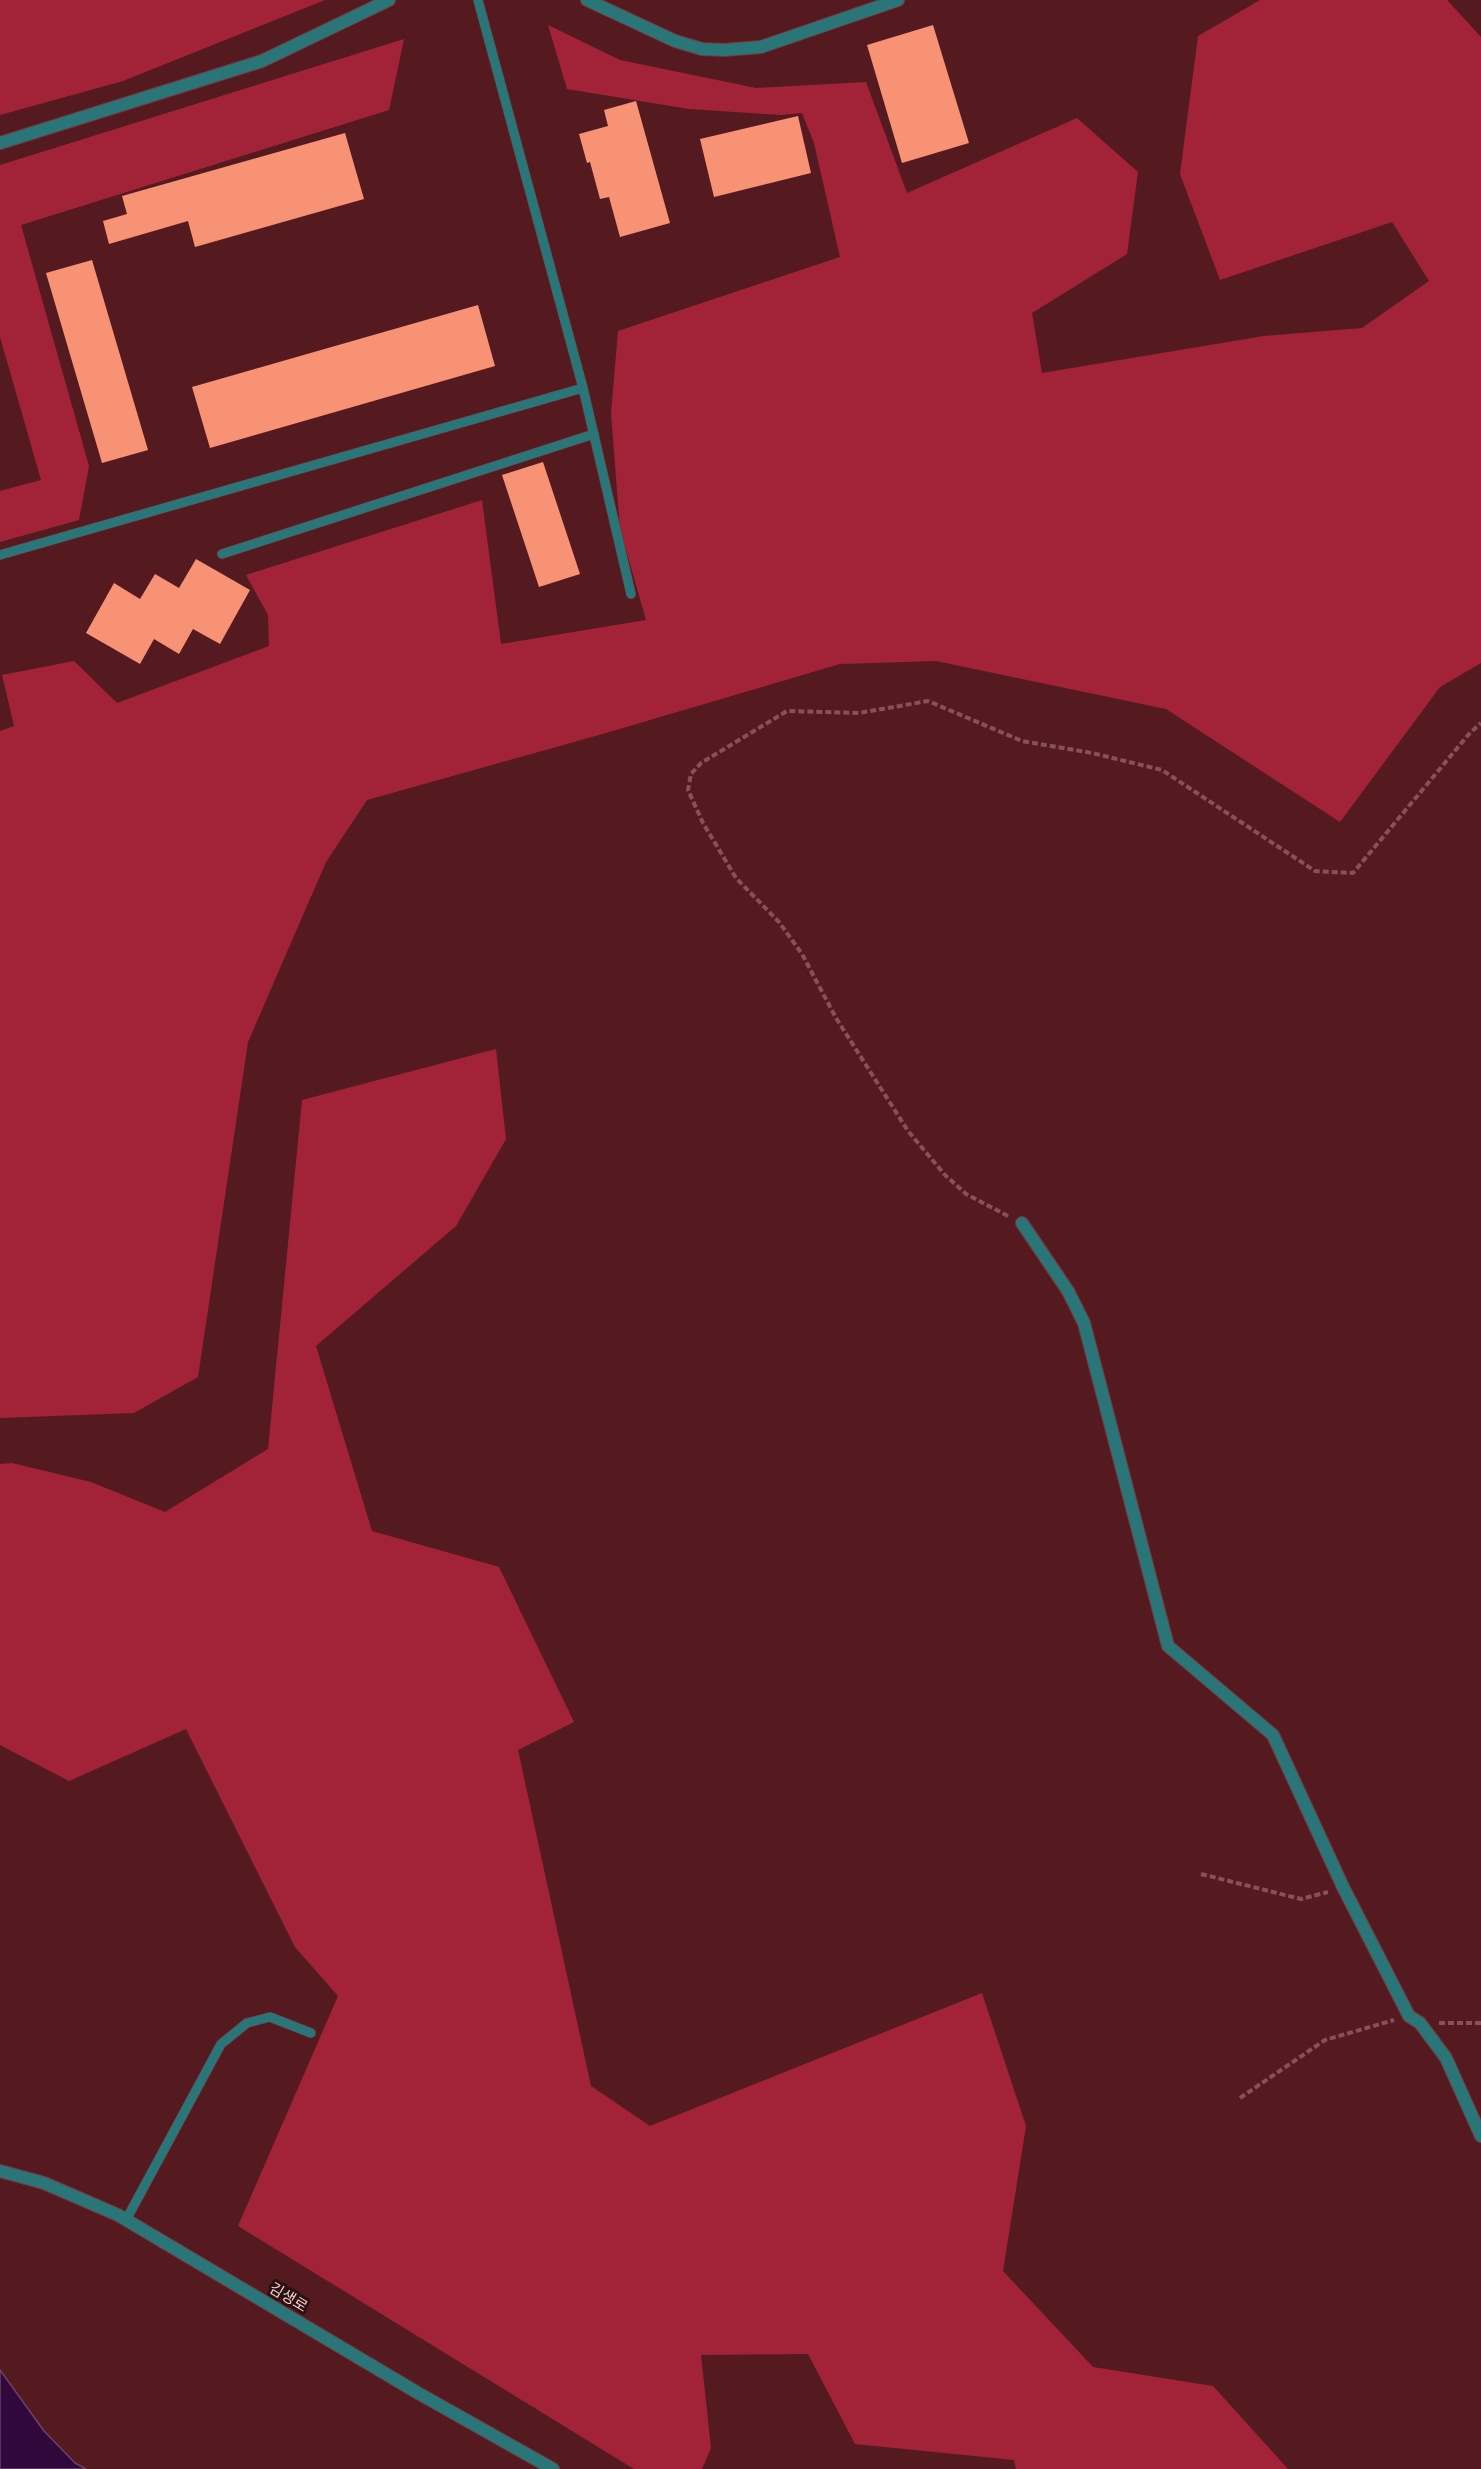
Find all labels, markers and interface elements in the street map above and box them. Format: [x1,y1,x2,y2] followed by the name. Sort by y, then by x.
[266,2280,310,2316] street label: 김생로

